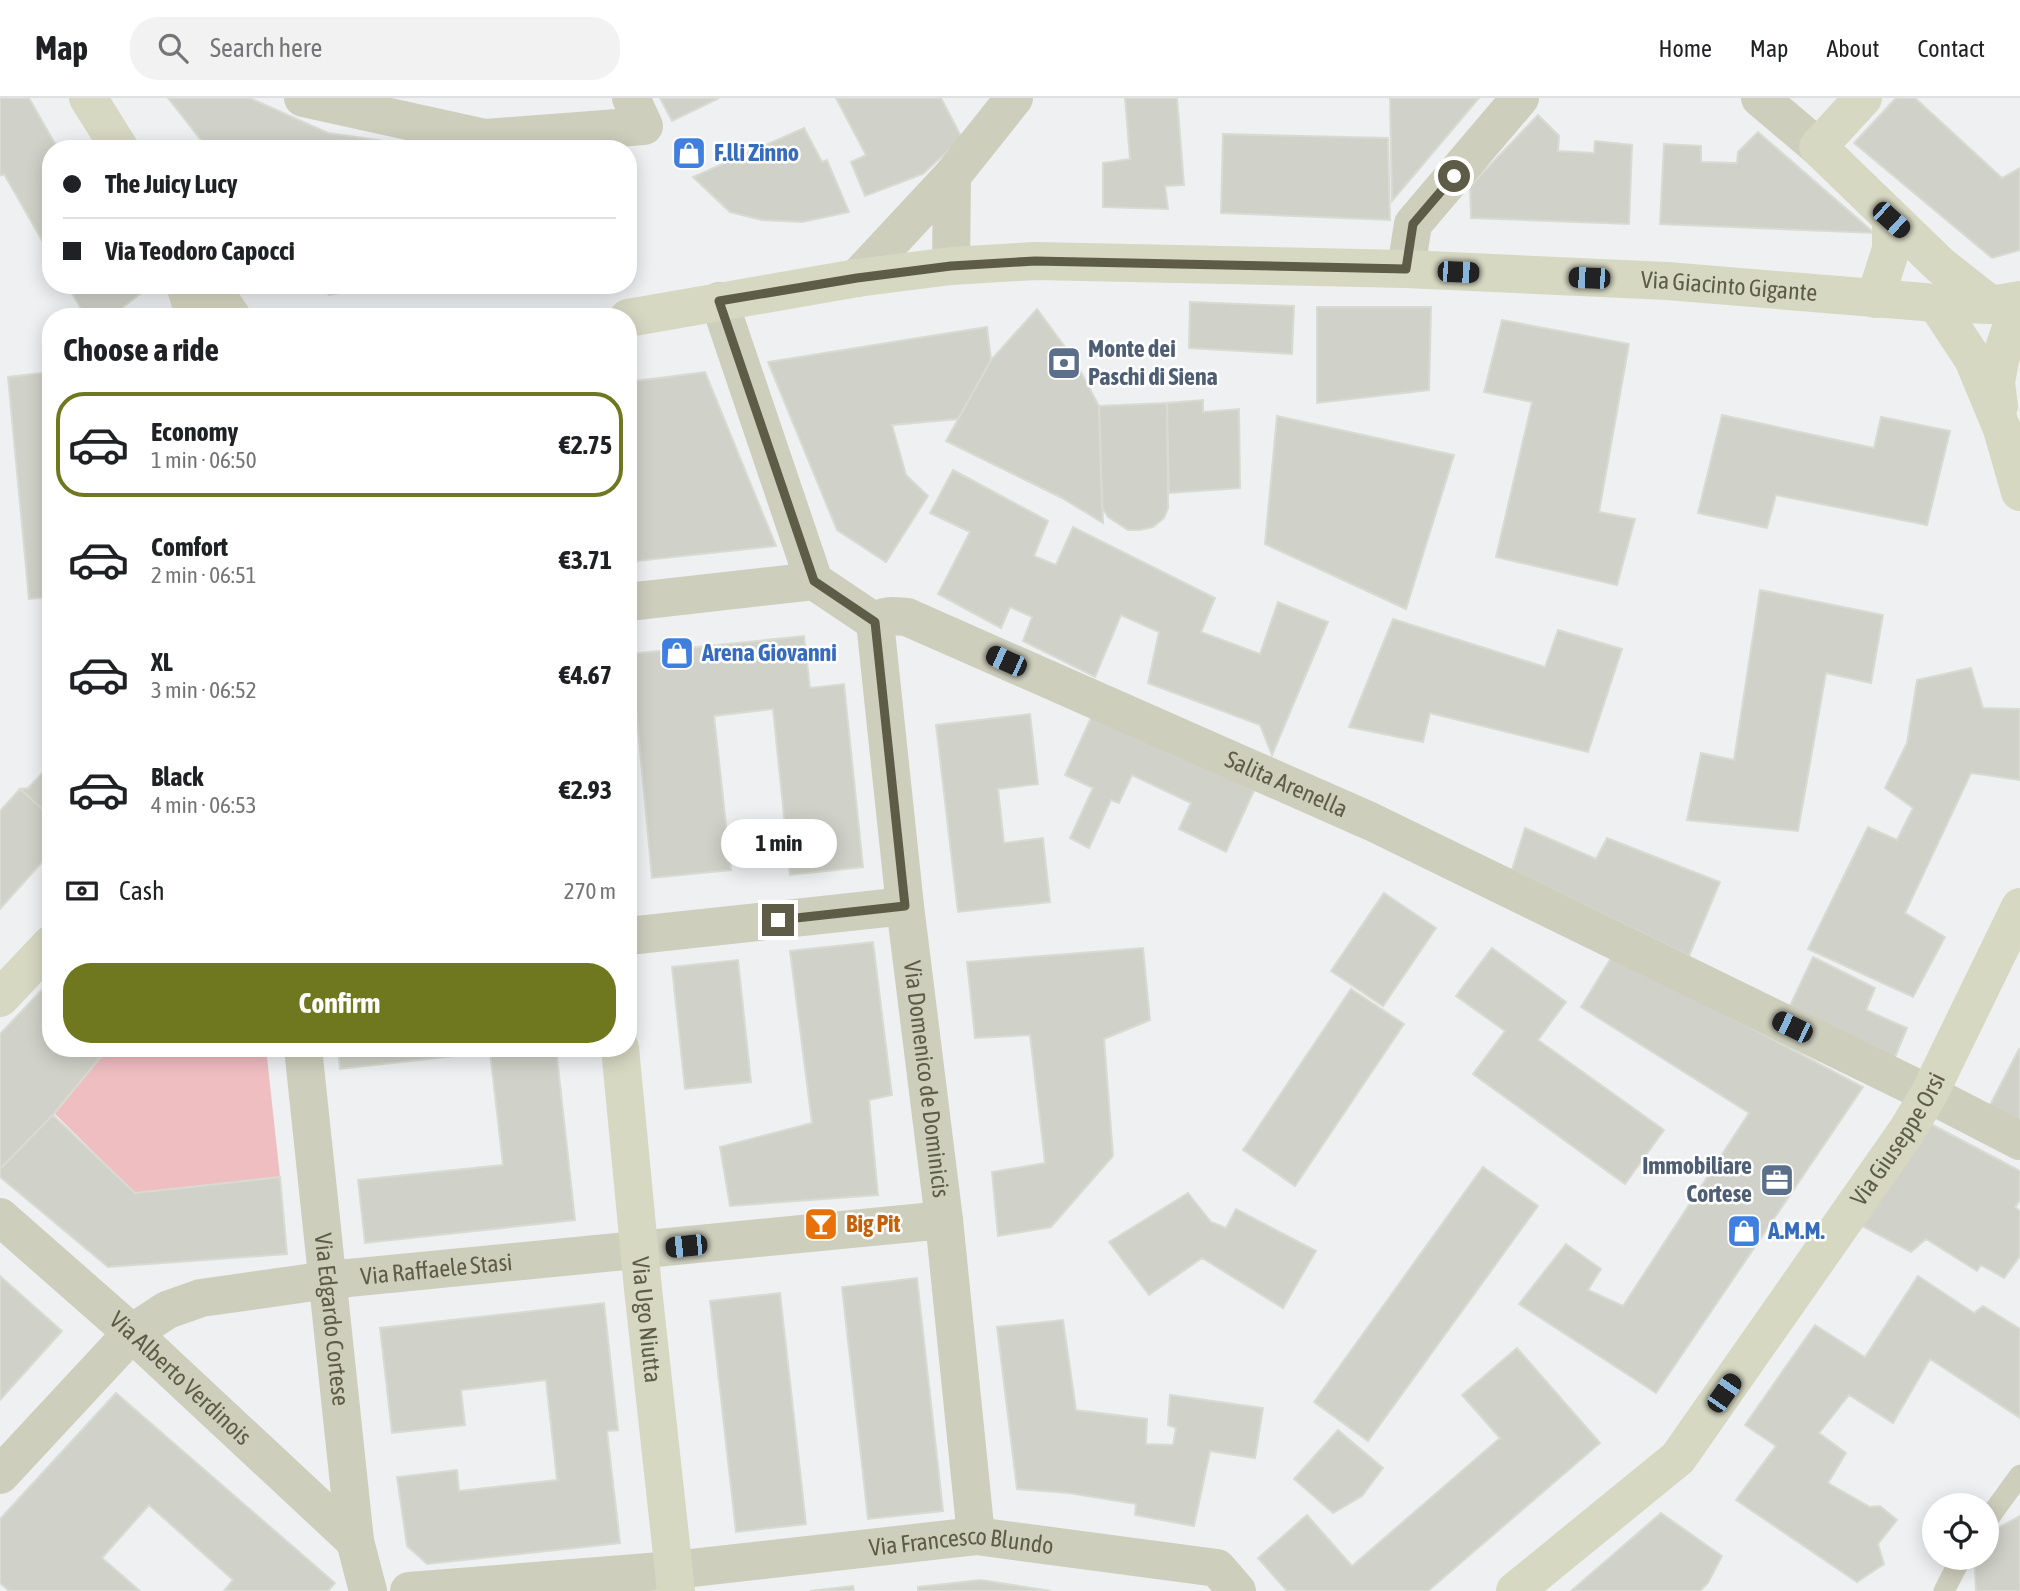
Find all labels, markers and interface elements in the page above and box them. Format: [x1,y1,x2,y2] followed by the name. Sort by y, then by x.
[130,17,620,80] search box
[35,29,88,67] text: Map
[154,29,192,67] icon: search
[210,33,322,63] text: Search here
[1658,35,1712,62] text: Home
[1750,35,1788,62] text: Map
[1826,35,1879,62] text: About
[1917,35,1985,62] text: Contact
[670,134,708,172] shop icon: F.lli Zinno
[714,139,799,166] place label: F.lli Zinno
[1438,160,1470,192] route start
[105,169,238,199] text: The Juicy Lucy
[1869,198,1914,242] car
[105,236,295,266] text: Via Teodoro Capocci
[1437,261,1480,283] car
[1640,266,1818,306] street label: Via Giacinto Gigante
[1568,267,1611,289] car
[63,331,219,368] text: Choose a ride
[1088,335,1218,390] place label: Monte dei Paschi di Siena
[1045,344,1083,382] bank icon: Monte dei Paschi di Siena
[67,413,130,476] icon: car
[151,417,238,447] text: Economy
[559,430,612,460] text: €2.75
[151,447,257,473] text: 1 min · 06:50
[67,528,130,591] icon: car
[151,532,228,562] text: Comfort
[559,545,612,575] text: €3.71
[151,562,257,588] text: 2 min · 06:51
[658,634,696,672] shop icon: Arena Giovanni
[701,639,837,666] place label: Arena Giovanni
[67,643,130,706] icon: car
[983,643,1030,679] car
[151,647,173,677] text: XL
[559,660,612,690] text: €4.67
[151,677,257,703] text: 3 min · 06:52
[1221,745,1352,823] street label: Salita Arenella
[67,758,130,821] icon: car
[151,762,203,792] text: Black
[559,775,612,805] text: €2.93
[151,792,257,818] text: 4 min · 06:53
[720,818,836,868] callout: 1 min
[756,830,802,856] text: 1 min
[63,872,101,910] icon: cash
[119,876,165,906] text: Cash
[564,878,616,904] text: 270 m
[762,904,794,936] route end
[899,959,955,1199] street label: Via Domenico de Dominicis
[63,963,616,1043] button: Confirm
[1769,1008,1816,1046] car
[1845,1068,1950,1211] street label: Via Giuseppe Orsi
[1642,1152,1752,1207] place label: Immobiliare Cortese
[1758,1161,1796,1199] office icon: Immobiliare Cortese
[802,1205,840,1243] bar icon: Big Pit
[846,1210,901,1237] place label: Big Pit
[1725,1212,1763,1250] shop icon: A.M.M.
[1767,1217,1825,1244] place label: A.M.M.
[310,1232,355,1407] street label: Via Edgardo Cortese
[665,1233,708,1259] car
[359,1248,514,1290] street label: Via Raffaele Stasi
[627,1255,667,1384] street label: Via Ugo Niutta
[104,1306,257,1450] street label: Via Alberto Verdinois
[1704,1370,1745,1416] car
[1922,1493,1999,1570] map controls
[1922,1493,1999,1570] button: locate
[867,1522,1055,1561] street label: Via Francesco Blundo

